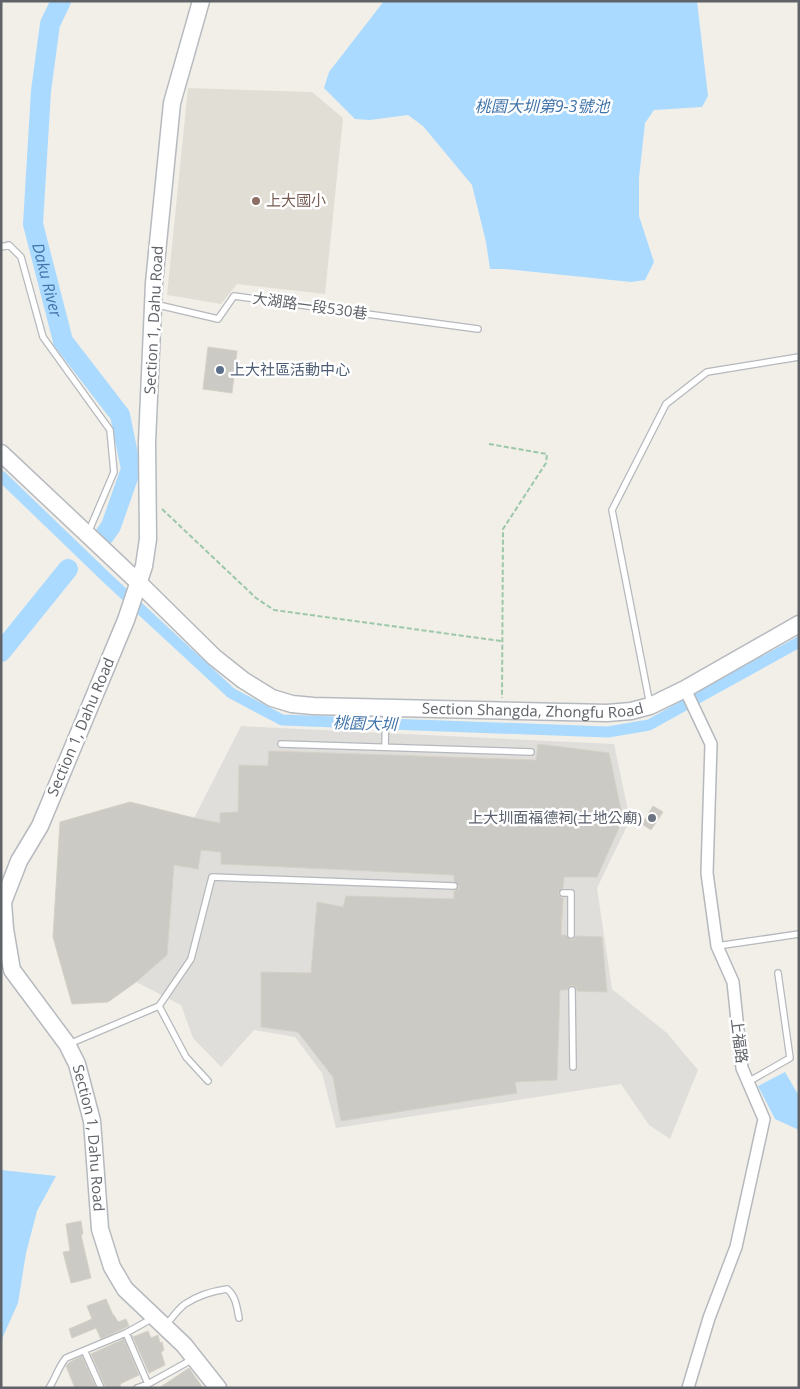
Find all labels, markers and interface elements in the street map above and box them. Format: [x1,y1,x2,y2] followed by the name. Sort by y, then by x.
[475,95,611,117] water label: 桃園大圳第9-3號池
[266,190,326,210] place label: 上大國小
[250,195,262,207] marker: 上大國小
[27,240,68,320] water label: Daku River
[139,245,167,395] street label: Section 1, Dahu Road
[251,287,369,323] street label: 大湖路一段530巷
[230,359,350,379] place label: 上大社區活動中心
[214,364,226,376] marker: 上大社區活動中心
[42,654,118,799] street label: Section 1, Dahu Road
[422,697,646,722] street label: Section Shangda, Zhongfu Road
[333,711,399,735] water label: 桃園大圳
[468,807,642,827] place label: 上大圳面福德祠(土地公廟)
[646,812,658,824] marker: 上大圳面福德祠(土地公廟)
[727,1017,753,1064] street label: 上福路
[69,1062,110,1212] street label: Section 1, Dahu Road

